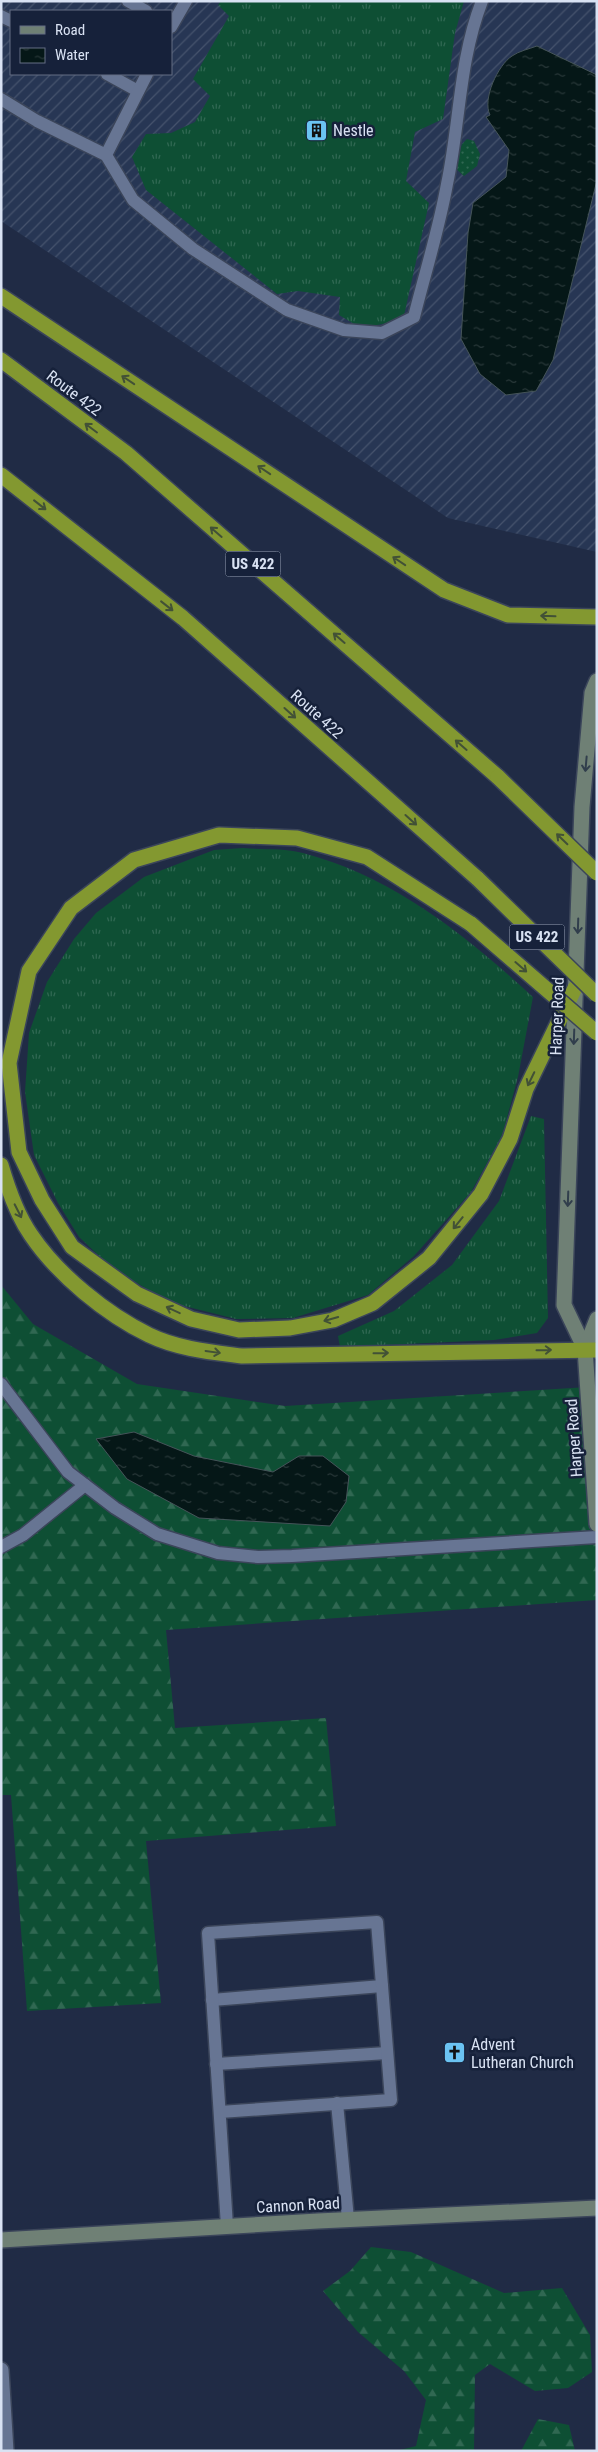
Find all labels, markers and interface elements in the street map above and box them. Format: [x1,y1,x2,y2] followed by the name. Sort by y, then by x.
[10,10,172,75] legend
[55,21,85,39] text: Road
[55,46,90,64] text: Water
[305,118,329,142] building icon: Nestle
[333,121,374,140] place label: Nestle
[43,366,105,420] street label: Route 422
[122,375,136,385] one-way arrow
[85,422,98,433] one-way arrow
[257,465,271,475] one-way arrow
[33,500,46,511] one-way arrow
[210,526,223,537] one-way arrow
[226,552,280,576] road number: US 422
[392,555,406,566] one-way arrow
[160,600,173,611] one-way arrow
[540,611,556,620] one-way arrow
[332,632,345,644] one-way arrow
[287,686,347,742] street label: Route 422
[283,707,296,718] one-way arrow
[455,739,468,751] one-way arrow
[581,756,591,772] one-way arrow
[405,815,418,826] one-way arrow
[556,833,568,845] one-way arrow
[573,918,582,934] one-way arrow
[510,924,564,950] road number: US 422
[515,962,528,973] one-way arrow
[546,976,568,1056] street label: Harper Road
[569,1028,578,1044] one-way arrow
[526,1071,535,1086] one-way arrow
[563,1191,572,1207] one-way arrow
[13,1203,23,1218] one-way arrow
[453,1216,464,1229] one-way arrow
[166,1305,181,1315] one-way arrow
[324,1315,340,1325] one-way arrow
[536,1345,552,1355] one-way arrow
[205,1347,221,1357] one-way arrow
[373,1348,389,1358] one-way arrow
[562,1398,586,1478] street label: Harper Road
[471,2035,574,2072] place label: Advent Lutheran Church
[443,2041,467,2065] church icon: Advent Lutheran Church
[256,2193,340,2217] street label: Cannon Road

